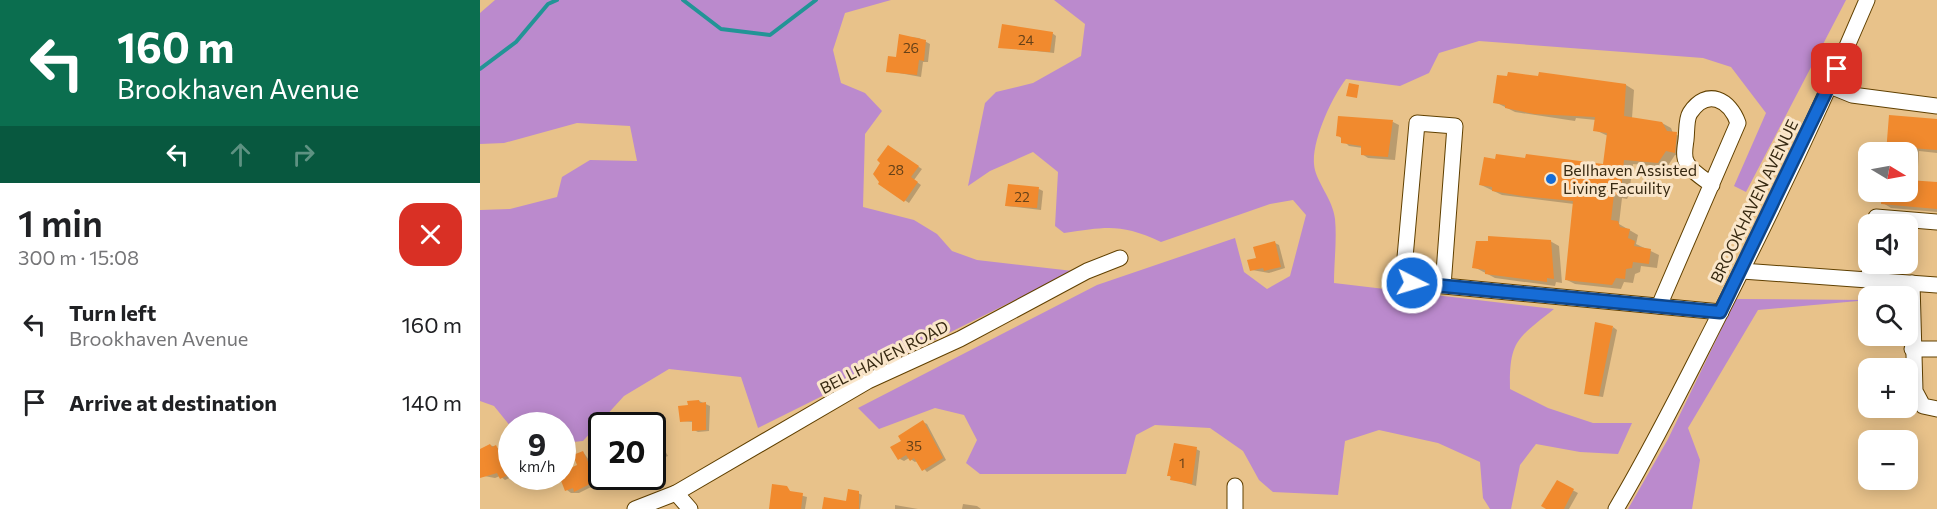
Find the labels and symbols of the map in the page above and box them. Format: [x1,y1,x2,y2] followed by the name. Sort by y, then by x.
[1018,31,1035,48] house number: 24
[903,39,919,56] house number: 26
[1811,43,1862,94] pin
[1706,116,1801,285] street label: BROOKHAVEN AVENUE
[1858,142,1918,202] north arrow
[1563,160,1697,197] place label: Bellhaven Assisted Living Facuility
[888,161,904,178] house number: 28
[1544,172,1558,186] marker: Bellhaven Assisted Living Facuility
[1014,188,1030,205] house number: 22
[1380,251,1444,315] position arrow
[816,316,951,397] street label: BELLHAVEN ROAD
[588,412,666,490] speed limit sign: 20
[906,437,922,454] house number: 35
[1179,454,1185,471] house number: 1

